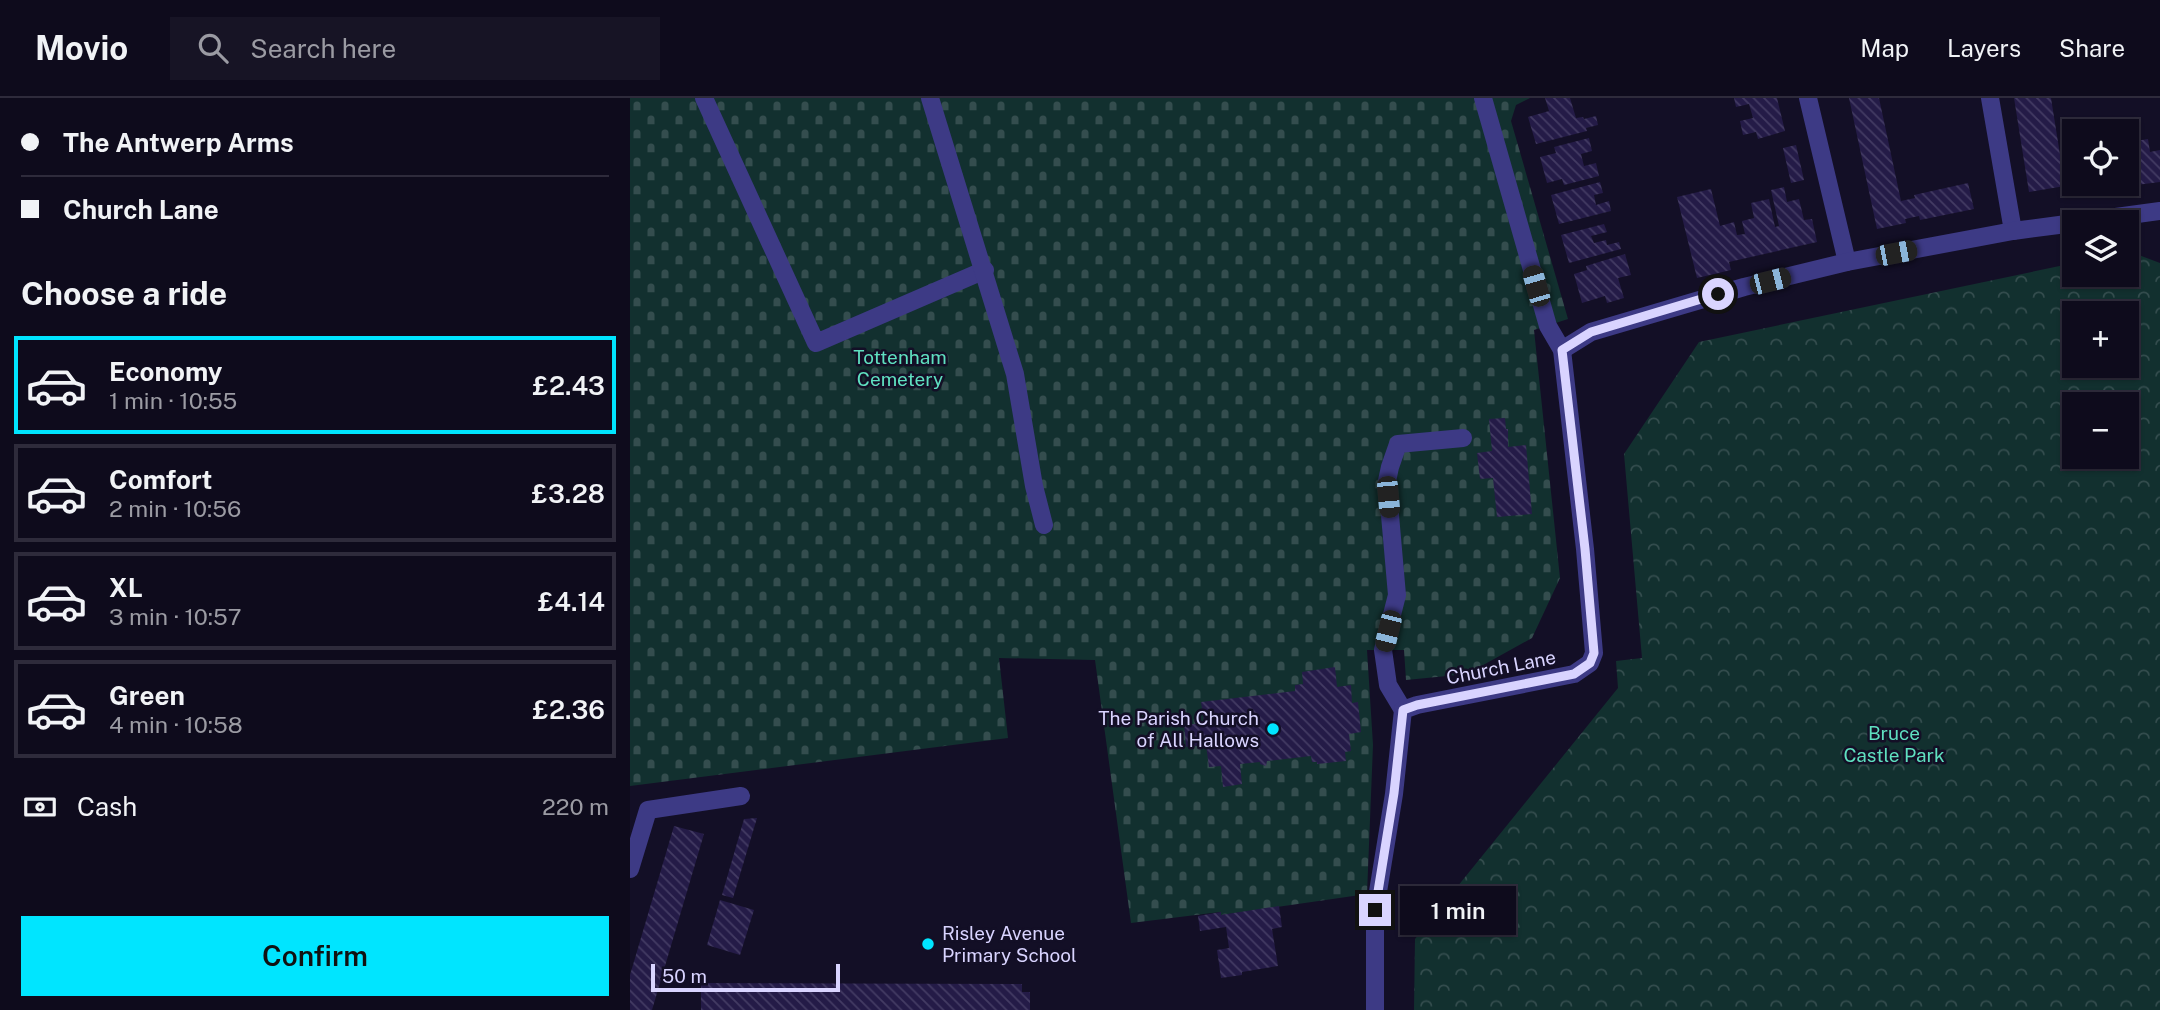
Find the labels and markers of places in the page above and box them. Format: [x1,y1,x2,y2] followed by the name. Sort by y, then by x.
[1098,707,1259,751] place label: The Parish Church of All Hallows
[1265,721,1281,737] marker: The Parish Church of All Hallows
[942,922,1077,966] place label: Risley Avenue Primary School
[920,936,936,952] marker: Risley Avenue Primary School

